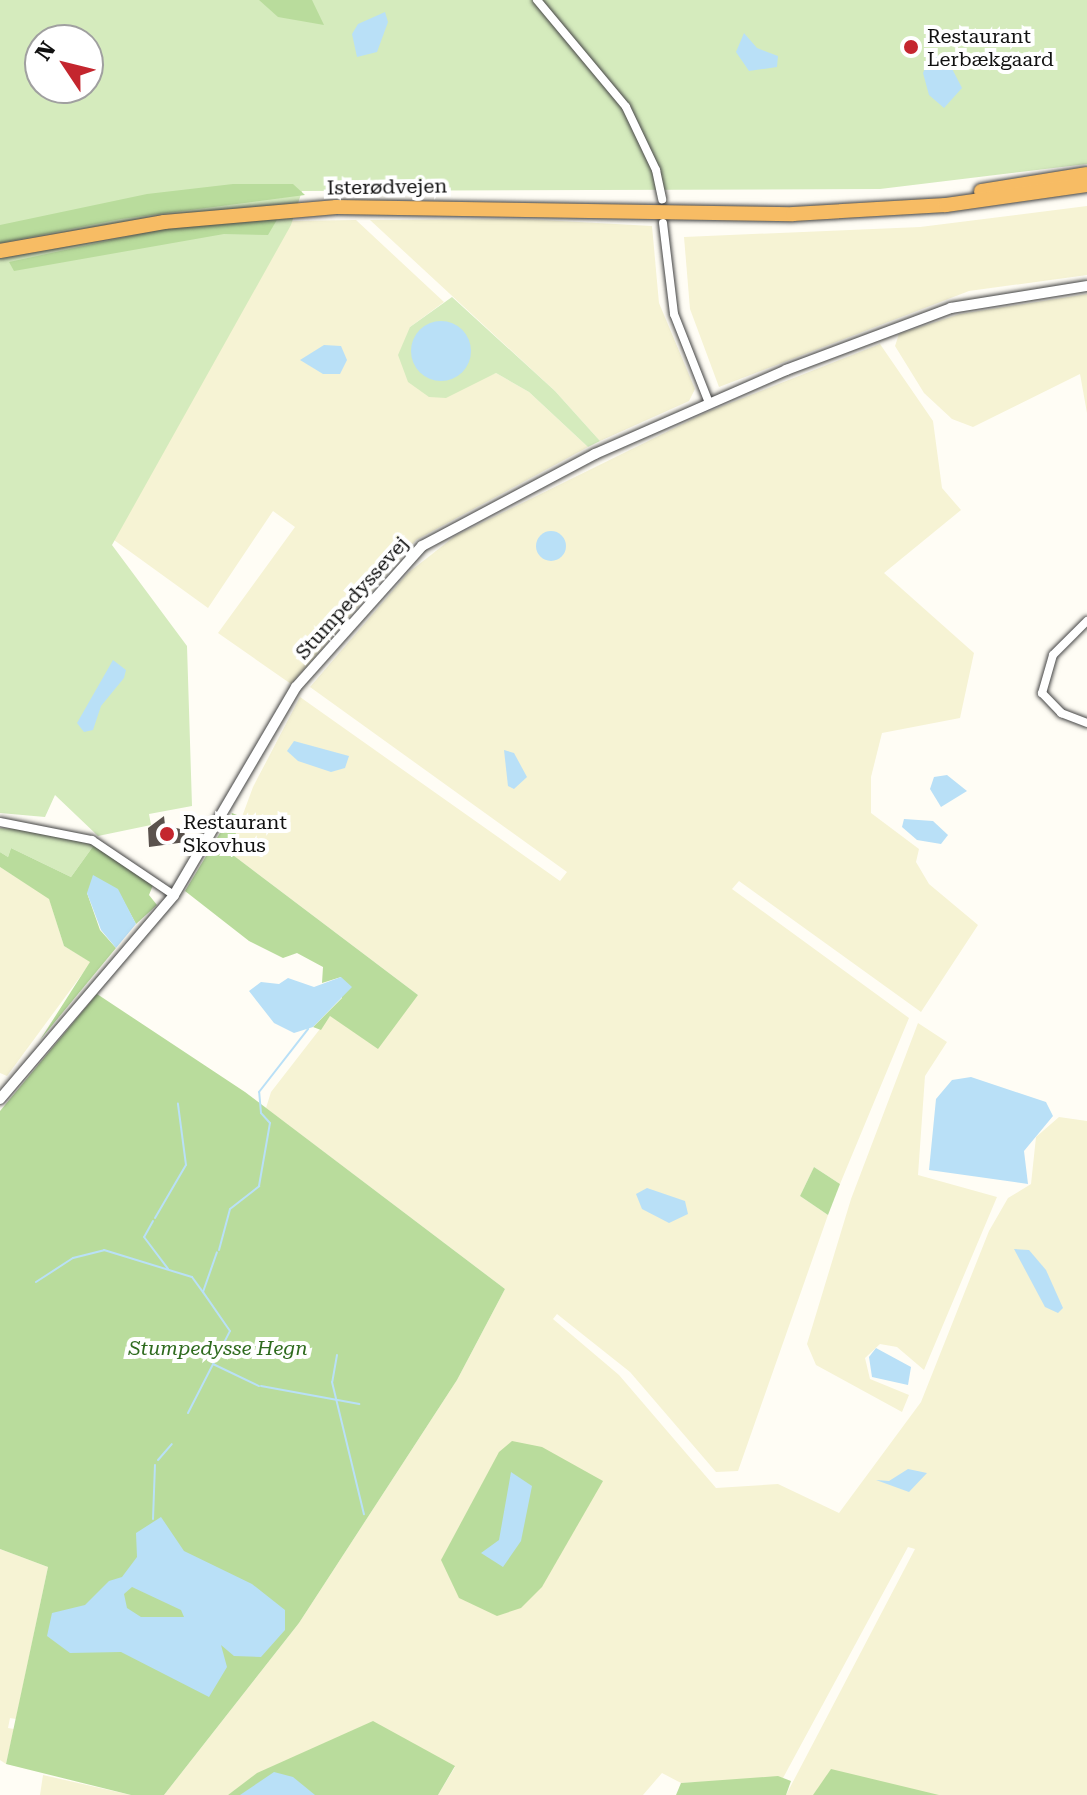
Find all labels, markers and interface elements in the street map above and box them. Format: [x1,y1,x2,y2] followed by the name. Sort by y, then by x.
[24,24,104,104] north arrow
[927,24,1054,71] place label: Restaurant Lerbækgaard
[30,37,61,65] text: N
[902,38,920,56] marker: Restaurant Lerbækgaard
[327,174,447,200] street label: Isterødvejen
[291,532,413,664] street label: Stumpedyssevej
[183,810,287,857] place label: Restaurant Skovhus
[158,825,176,843] marker: Restaurant Skovhus
[128,1336,308,1360] park label: Stumpedysse Hegn

